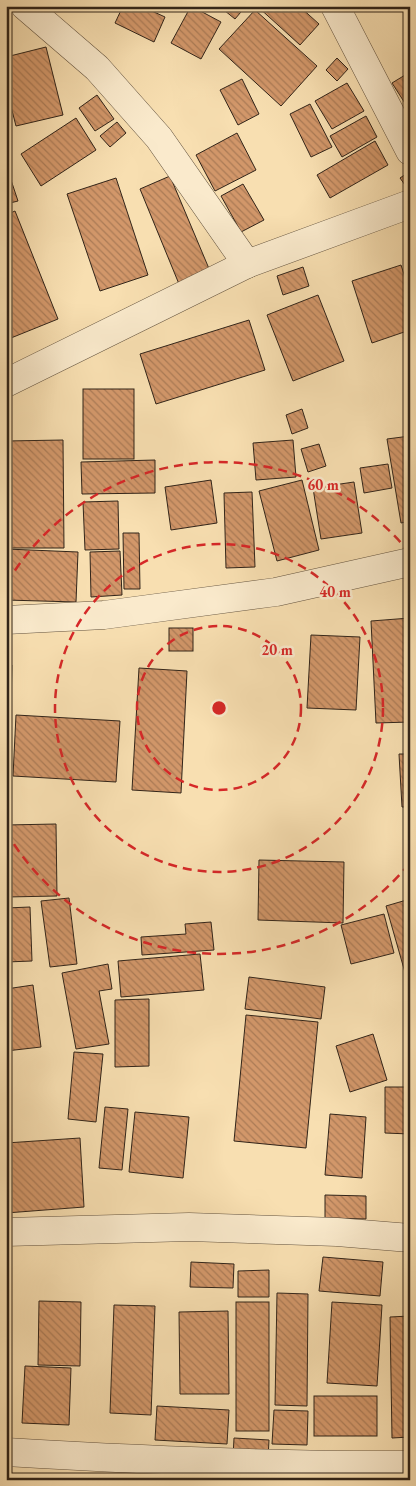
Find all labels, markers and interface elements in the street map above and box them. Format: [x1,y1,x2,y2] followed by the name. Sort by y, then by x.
[307,475,339,494] text: 60 m
[319,582,351,601] text: 40 m
[261,640,293,659] text: 20 m
[210,699,228,717] centre of rings

